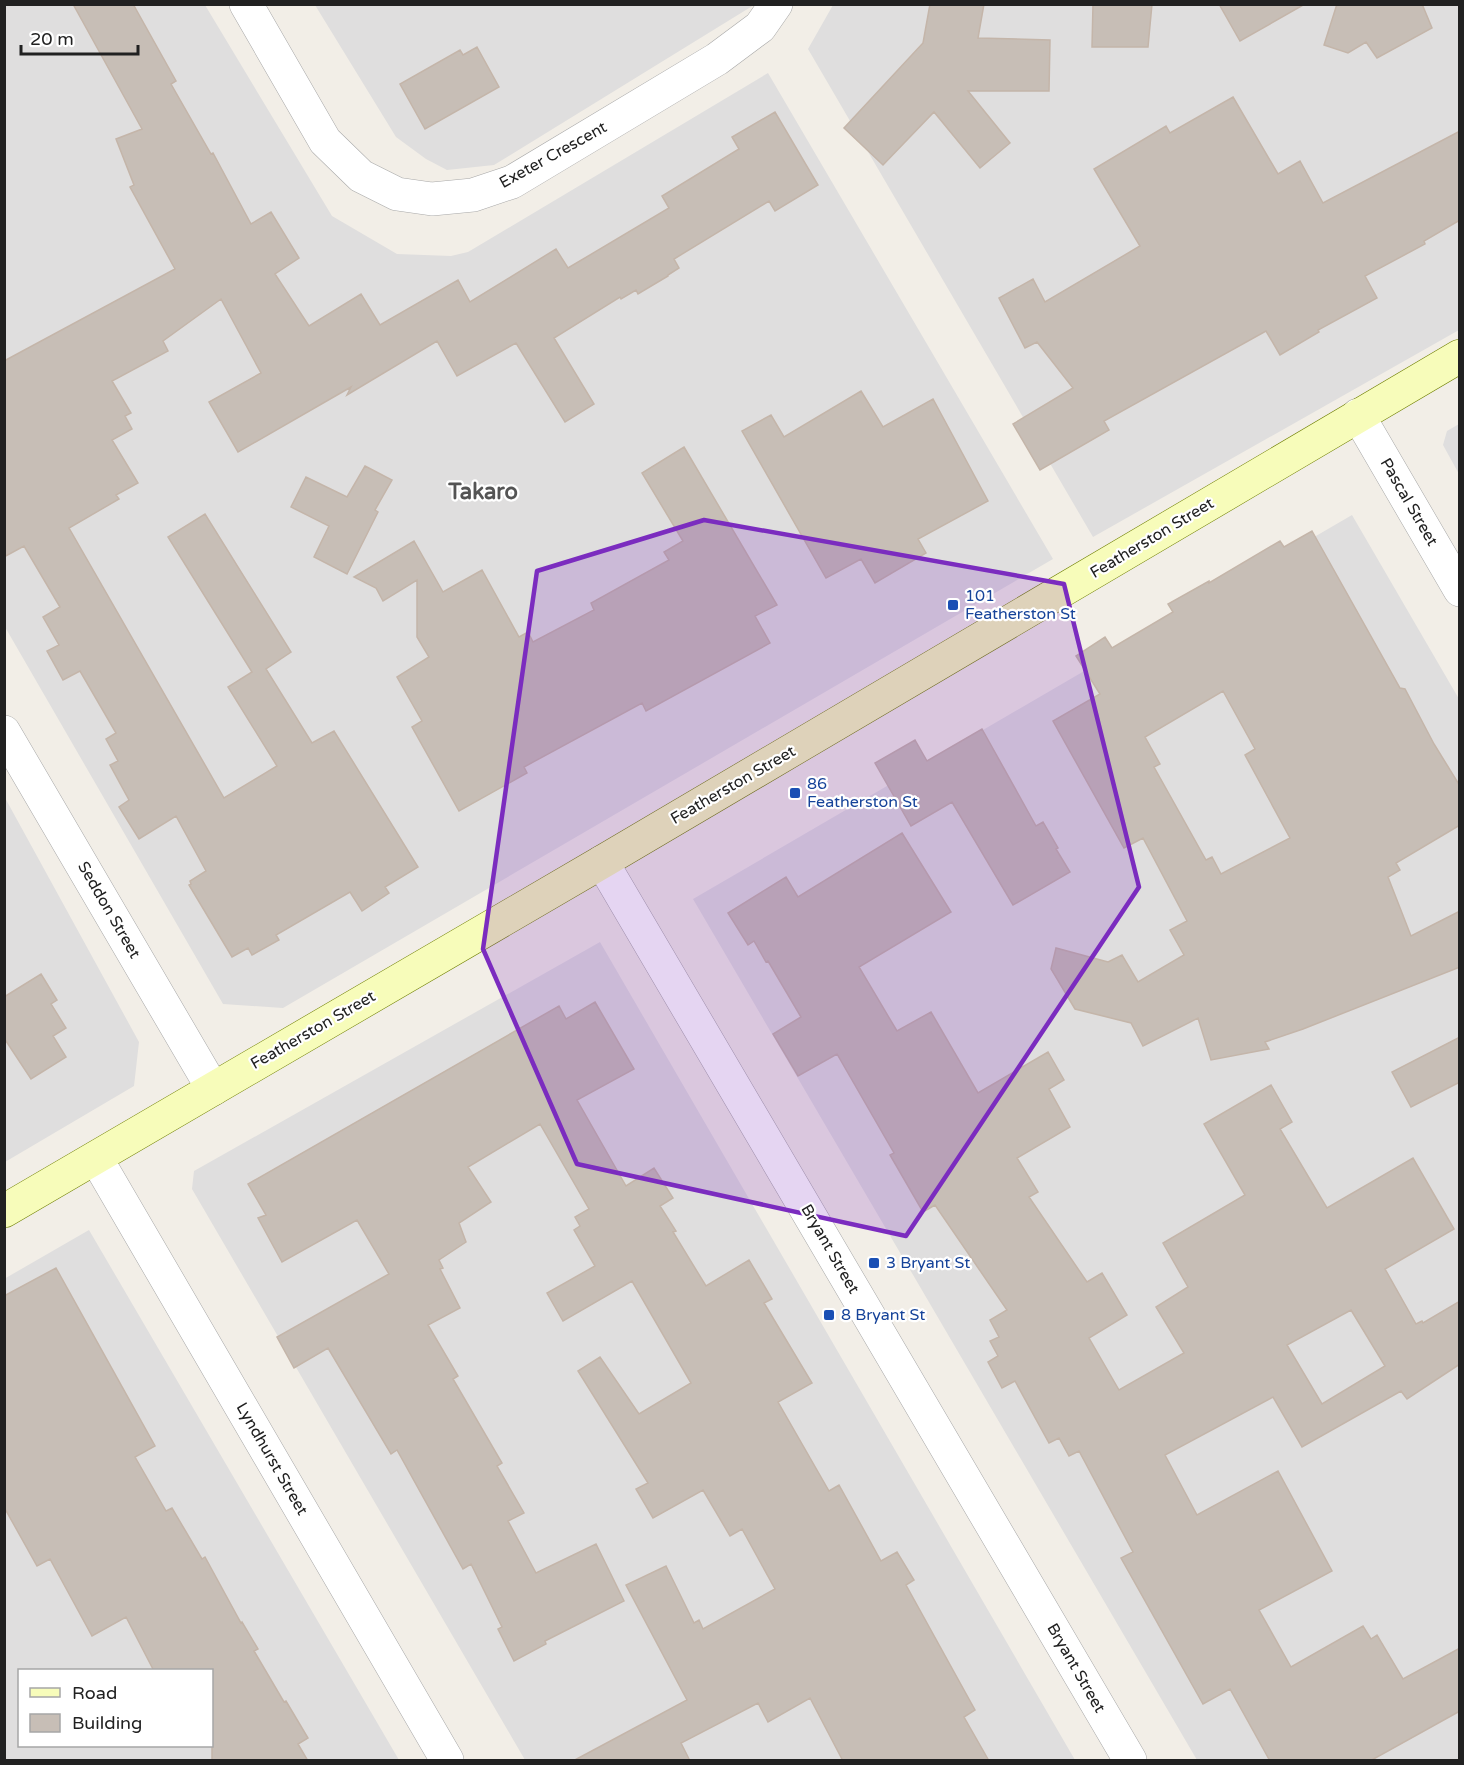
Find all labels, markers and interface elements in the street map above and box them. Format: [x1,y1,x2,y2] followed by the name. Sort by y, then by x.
[21,18,138,56] scale bar
[30,28,74,50] text: 20 m
[496,117,610,193] street label: Exeter Crescent
[1376,454,1442,550] street label: Pascal Street
[447,479,518,505] district label: Takaro
[1086,493,1218,583] street label: Featherston Street
[965,586,1076,624] place label: 101 Featherston St
[946,598,960,612] marker: 101 Featherston St
[667,741,799,829] street label: Featherston Street
[807,774,918,812] place label: 86 Featherston St
[788,786,802,800] marker: 86 Featherston St
[73,858,145,962] street label: Seddon Street
[247,986,379,1074] street label: Featherston Street
[796,1201,864,1297] street label: Bryant Street
[886,1253,970,1273] place label: 3 Bryant St
[867,1256,881,1270] marker: 3 Bryant St
[841,1305,925,1325] place label: 8 Bryant St
[822,1308,836,1322] marker: 8 Bryant St
[232,1399,312,1519] street label: Lyndhurst Street
[1042,1620,1110,1716] street label: Bryant Street
[18,1669,213,1747] legend
[72,1682,117,1704] text: Road
[72,1712,142,1734] text: Building

